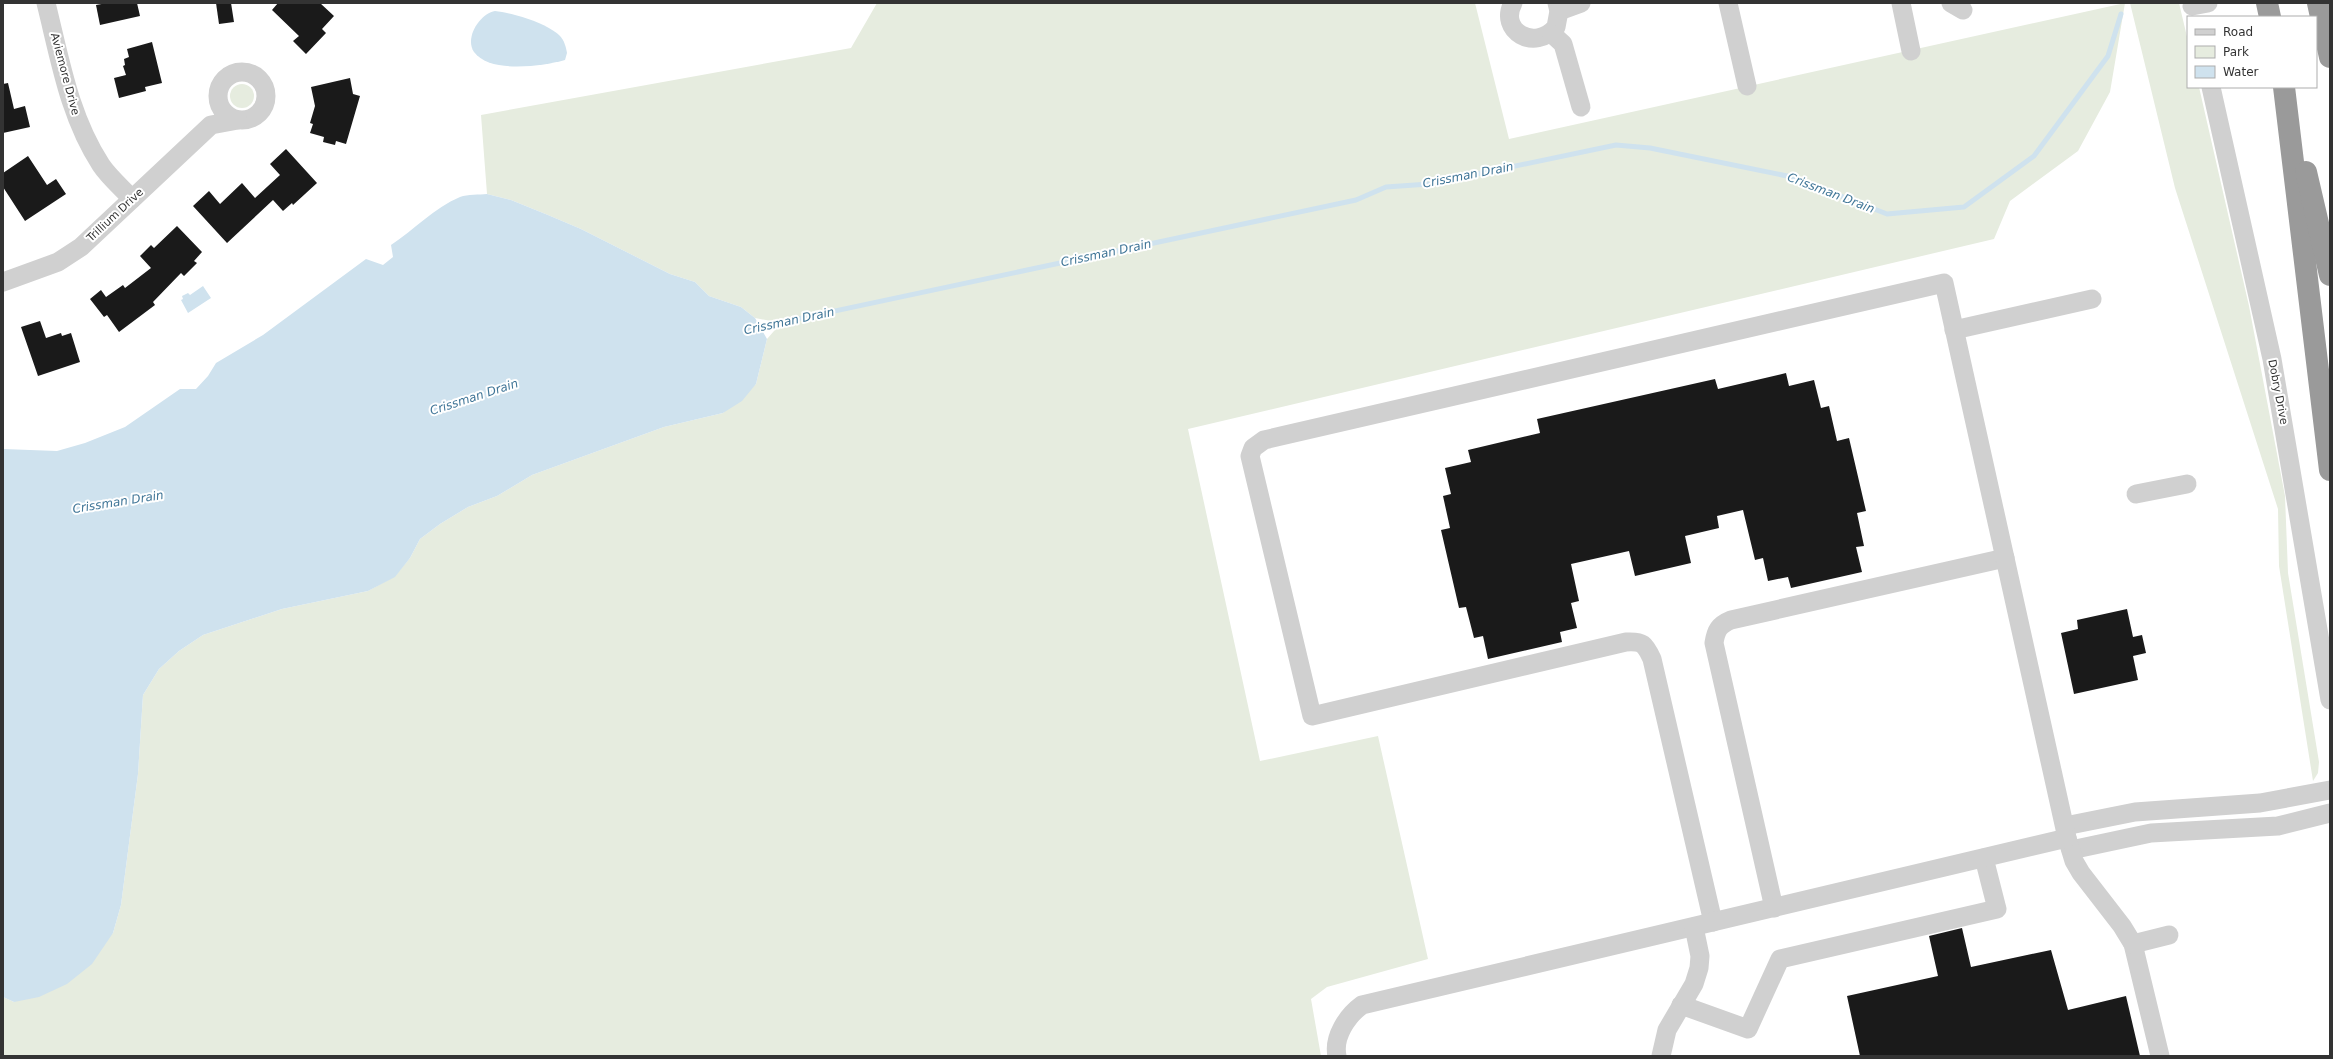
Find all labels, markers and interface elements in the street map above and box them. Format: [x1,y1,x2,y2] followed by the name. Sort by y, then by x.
[2187,16,2317,88] legend
[2223,25,2253,39] text: Road
[48,31,82,117] street label: Aviemore Drive
[2223,45,2249,59] text: Park
[2223,65,2259,79] text: Water
[1421,159,1515,191] water label: Crissman Drain
[1786,170,1876,216] water label: Crissman Drain
[83,185,146,245] street label: Trillium Drive
[1060,237,1152,269] water label: Crissman Drain
[743,305,835,337] water label: Crissman Drain
[2265,358,2291,426] street label: Dobry Drive
[428,376,520,418] water label: Crissman Drain
[71,488,165,516] water label: Crissman Drain

